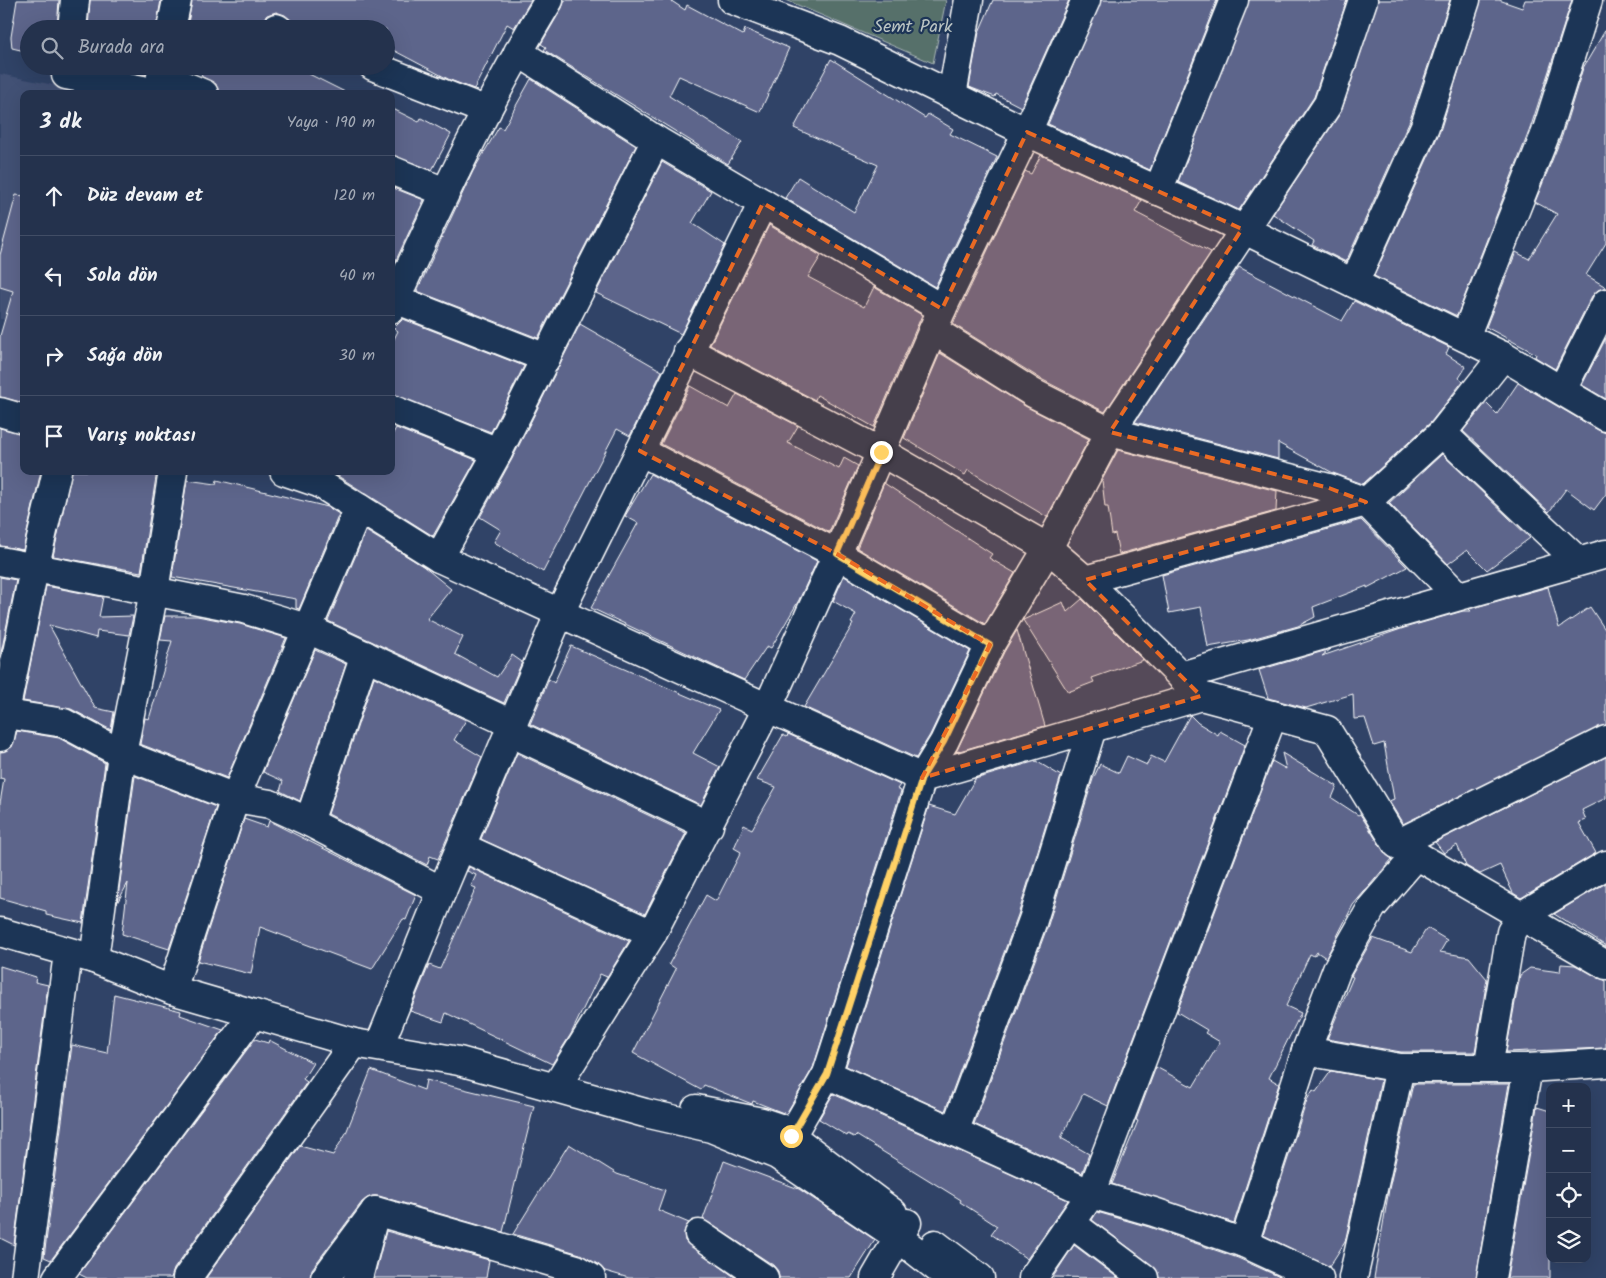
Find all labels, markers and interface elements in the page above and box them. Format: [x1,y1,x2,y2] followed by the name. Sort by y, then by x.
[874,13,953,42] park label: Semt Park
[20,20,395,75] search box
[78,33,165,63] text: Burada ara
[38,34,66,62] icon: search
[40,106,81,139] text: 3 dk
[287,110,375,135] text: Yaya · 190 m
[87,181,203,211] text: Düz devam et
[40,182,68,210] icon: ahead
[334,183,375,208] text: 120 m
[87,261,158,291] text: Sola dön
[40,262,68,290] icon: left
[339,263,375,288] text: 40 m
[87,341,163,371] text: Sağa dön
[40,342,68,370] icon: right
[339,343,375,368] text: 30 m
[87,421,195,451] text: Varış noktası
[40,422,68,450] icon: arrive
[870,441,893,464] route end
[1546,1083,1591,1263] map controls
[1546,1083,1591,1128] button: +
[780,1125,803,1148] route start
[1546,1128,1591,1173] button: −
[1546,1173,1591,1218] button: locate
[1546,1218,1591,1263] button: layers

